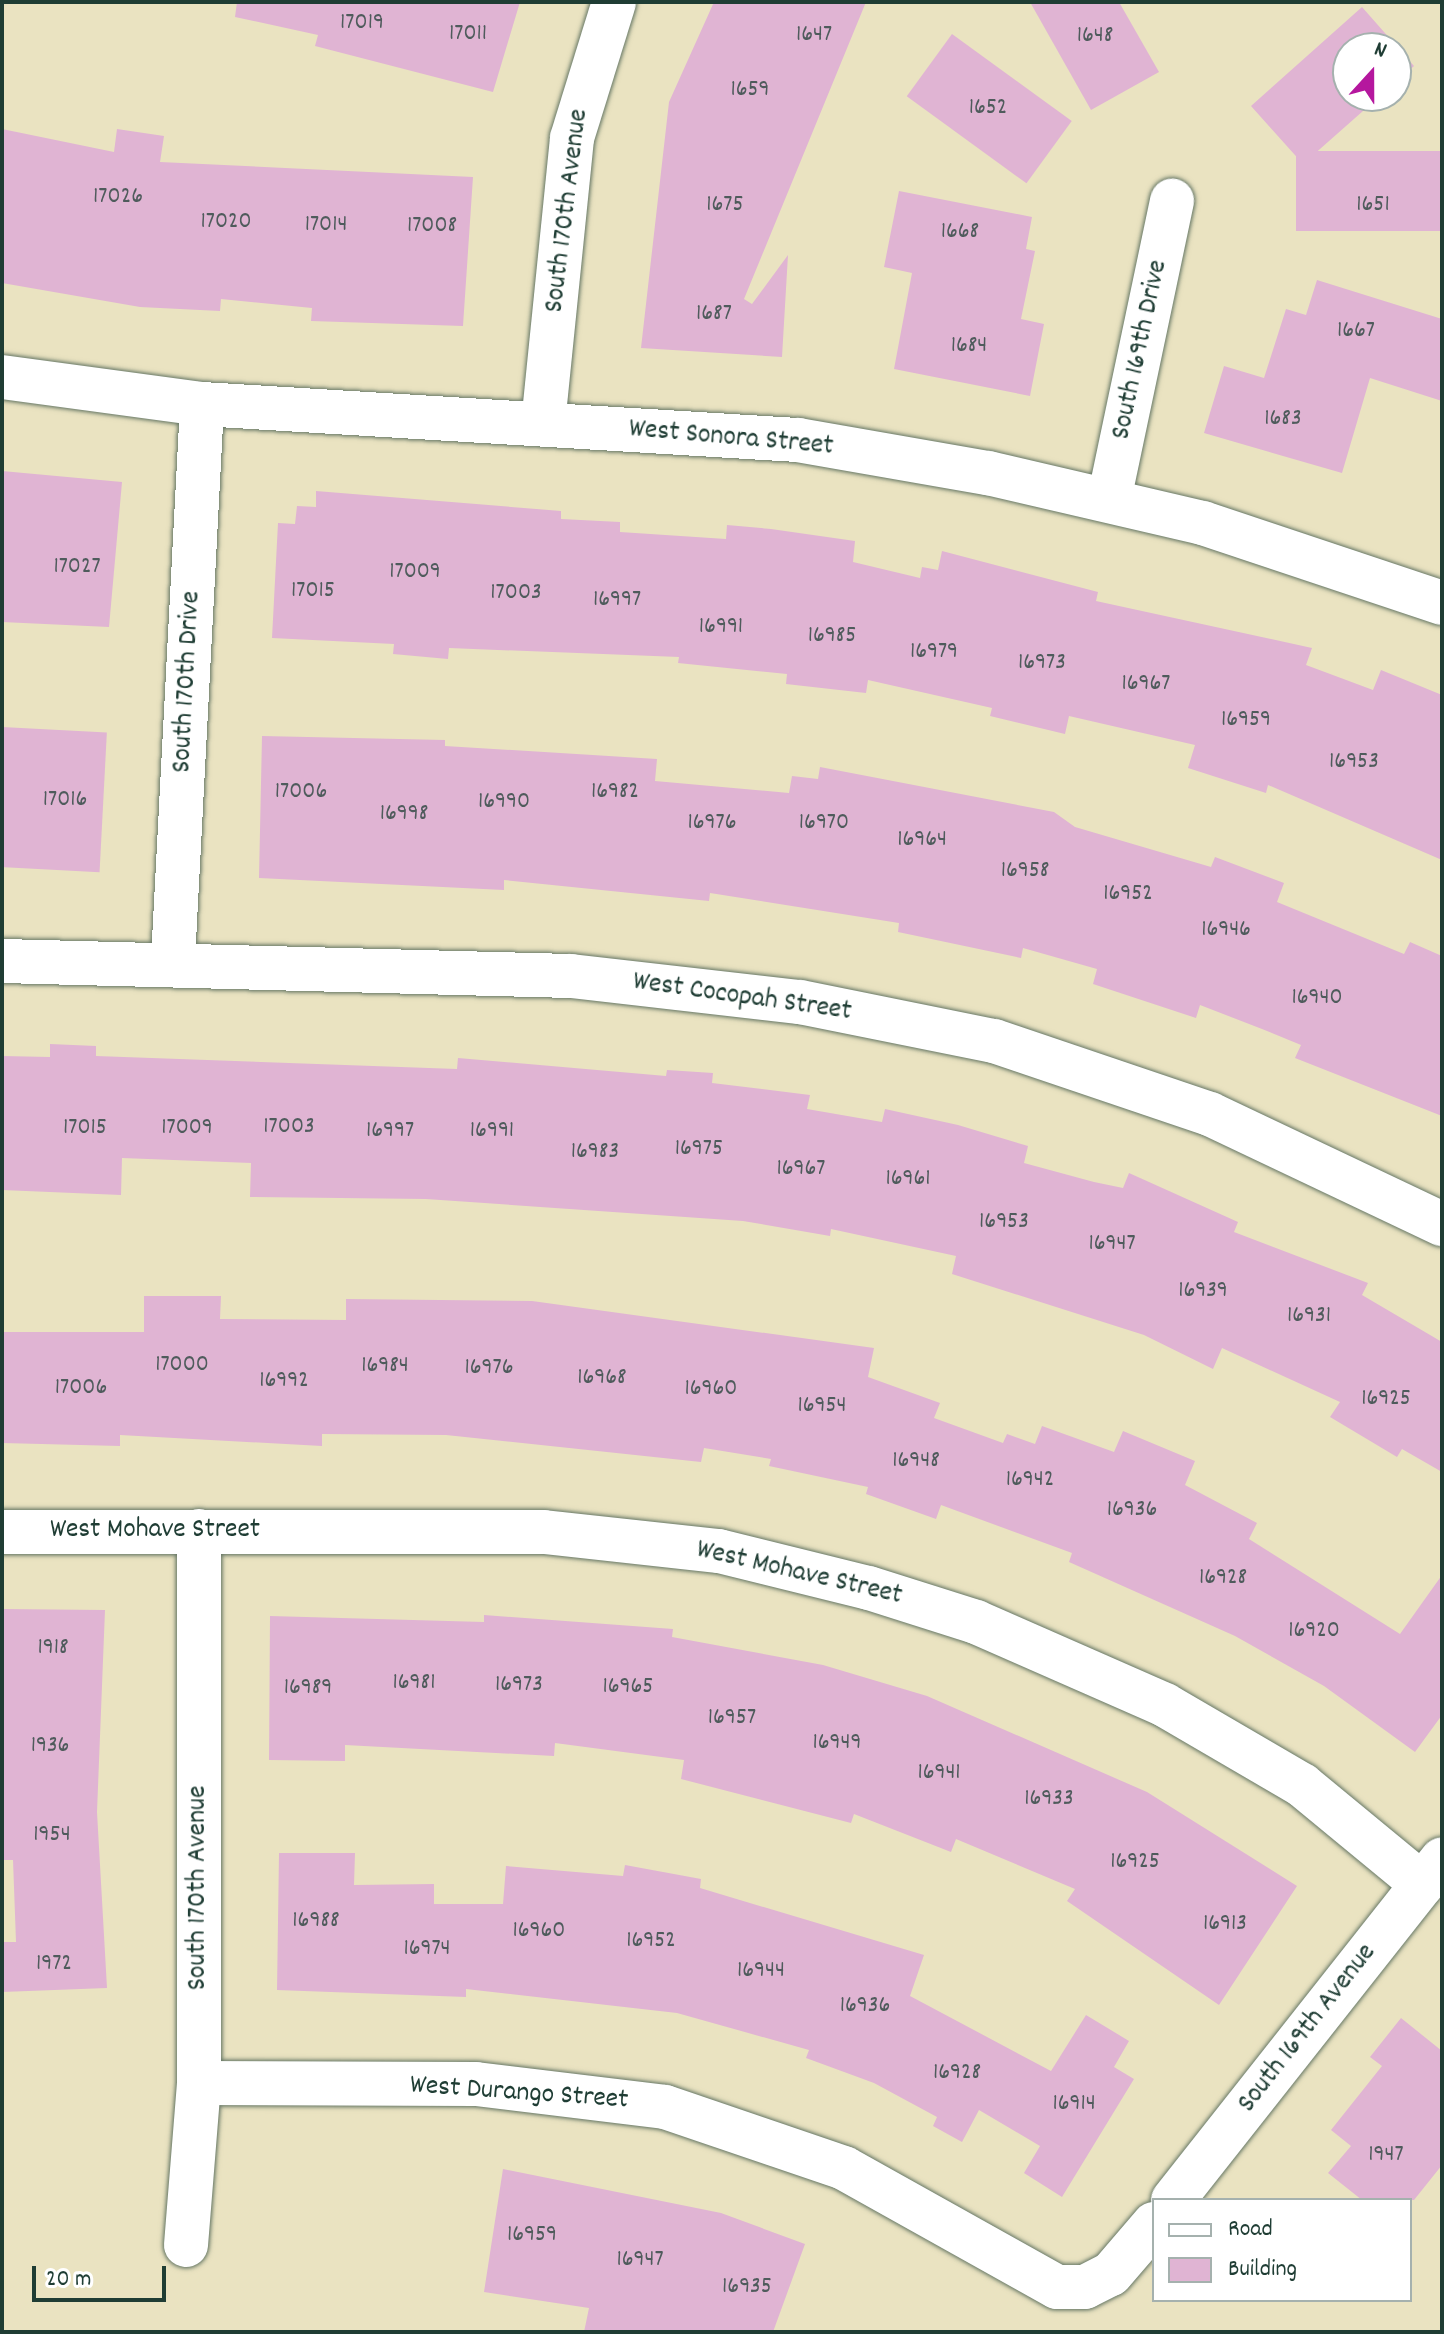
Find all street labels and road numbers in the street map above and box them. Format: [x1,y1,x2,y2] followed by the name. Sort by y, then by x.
[539,107,597,315] street label: South 170th Avenue
[1106,257,1176,443] street label: South 169th Drive
[627,413,835,465] street label: West Sonora Street
[166,590,210,774] street label: South 170th Drive
[631,966,853,1030] street label: West Cocopah Street
[50,1514,260,1548] street label: West Mohave Street
[693,1534,905,1614] street label: West Mohave Street
[182,1786,216,1990] street label: South 170th Avenue
[1232,1938,1384,2120] street label: South 169th Avenue
[409,2070,629,2118] street label: West Durango Street

